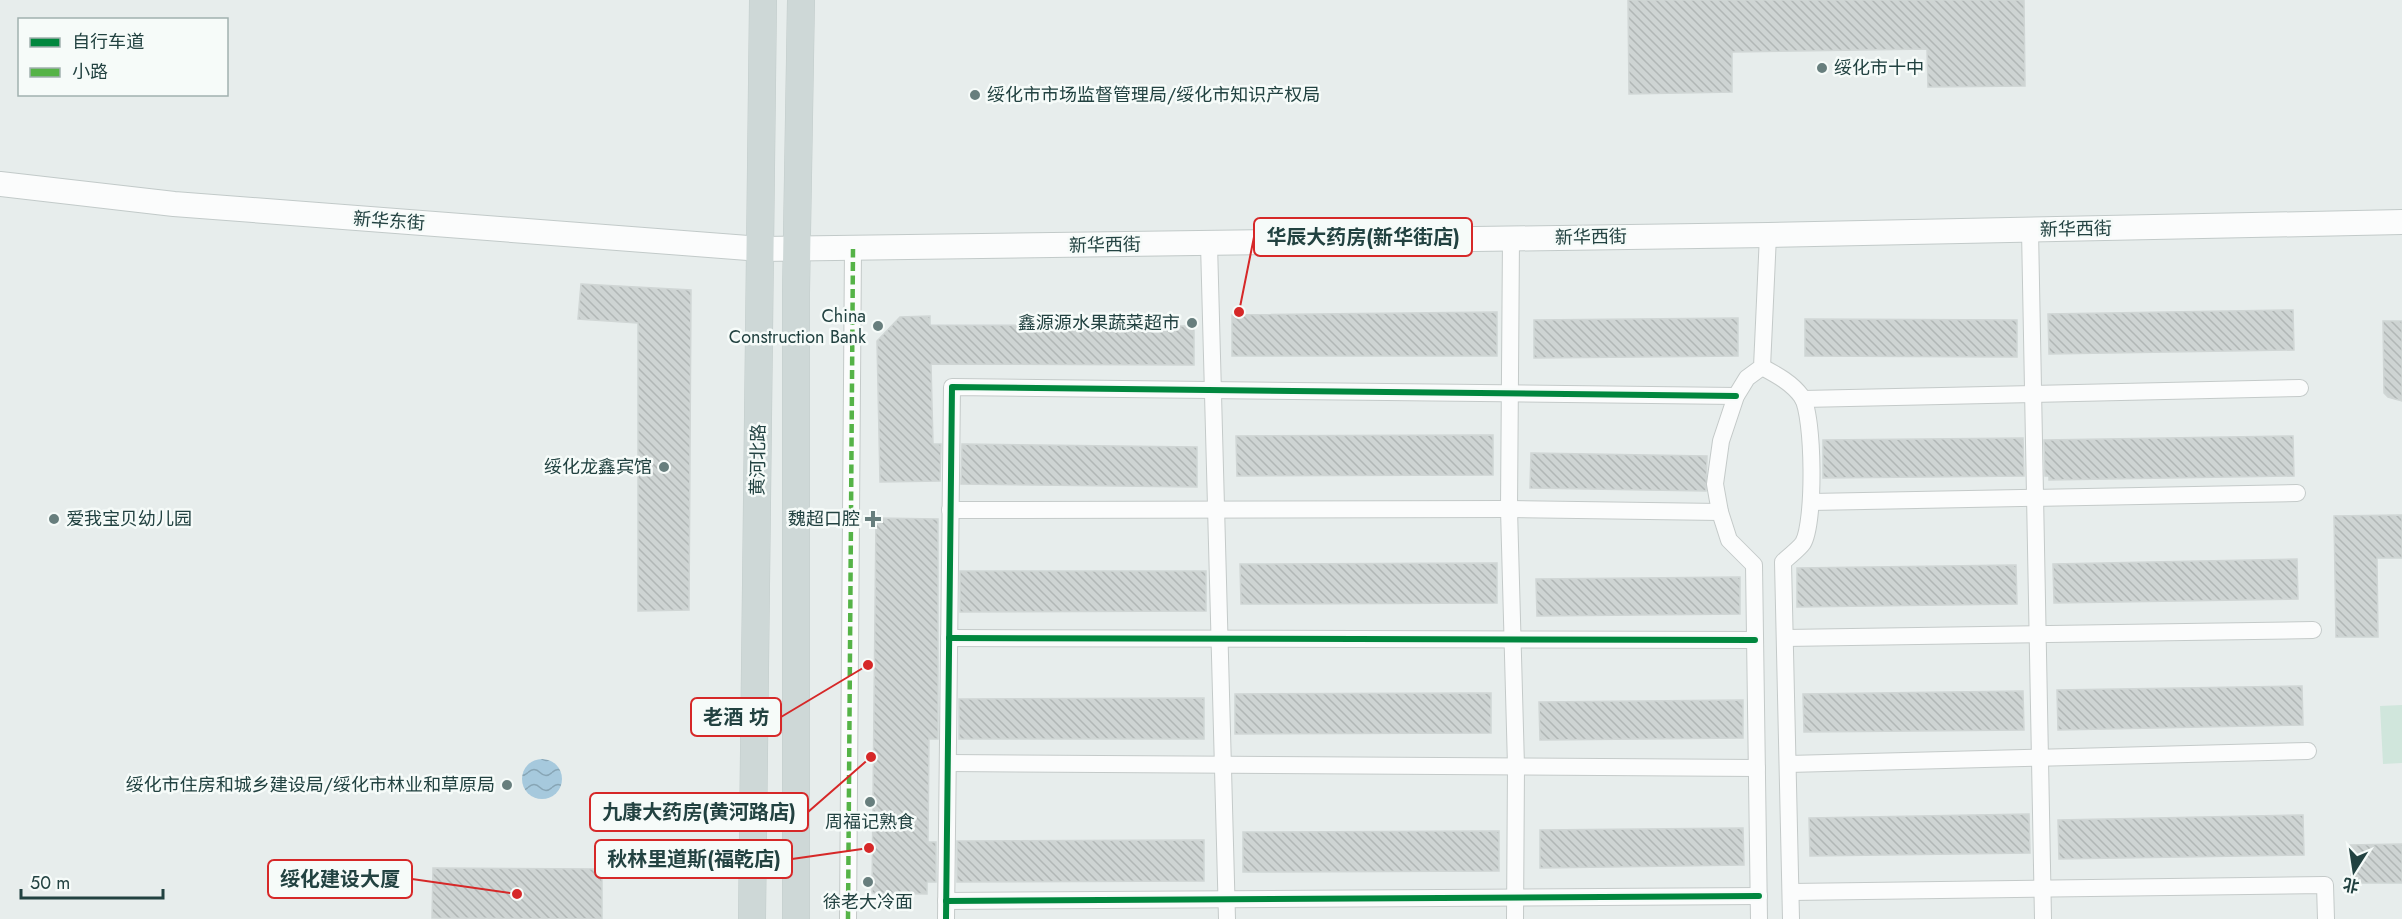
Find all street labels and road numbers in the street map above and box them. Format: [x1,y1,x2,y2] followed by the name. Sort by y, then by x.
[352,206,426,236] street label: 新华东街
[2040,215,2112,243] street label: 新华西街
[1555,223,1627,251] street label: 新华西街
[1069,231,1141,259] street label: 新华西街
[744,424,772,496] street label: 黄河北路

